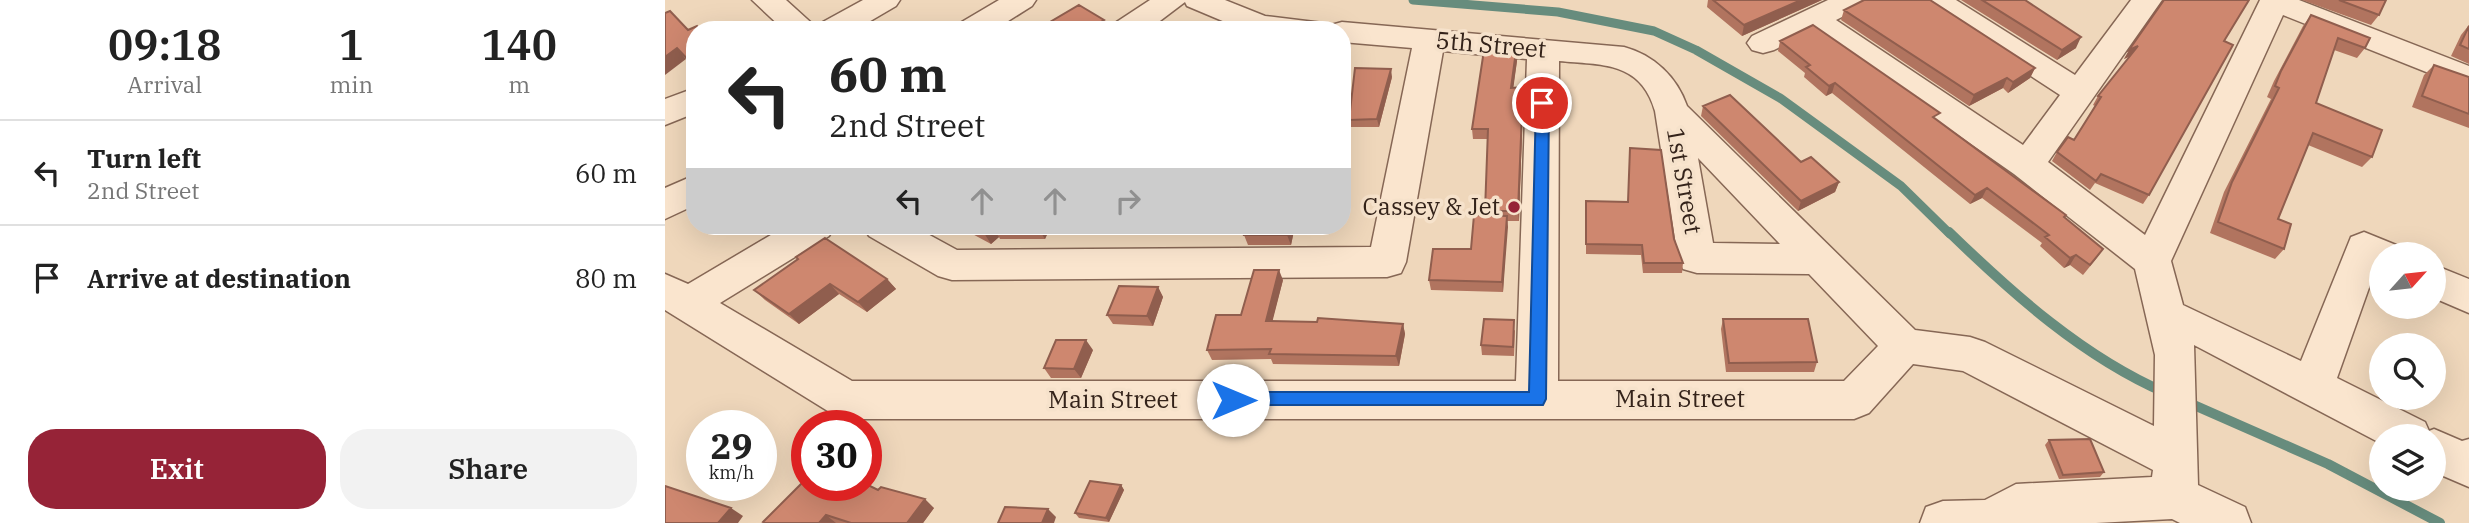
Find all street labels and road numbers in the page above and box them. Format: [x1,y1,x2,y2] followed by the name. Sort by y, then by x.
[1434,23,1548,65] street label: 5th Street
[1660,125,1710,236] street label: 1st Street
[1615,382,1745,414] street label: Main Street
[1048,383,1178,415] street label: Main Street

